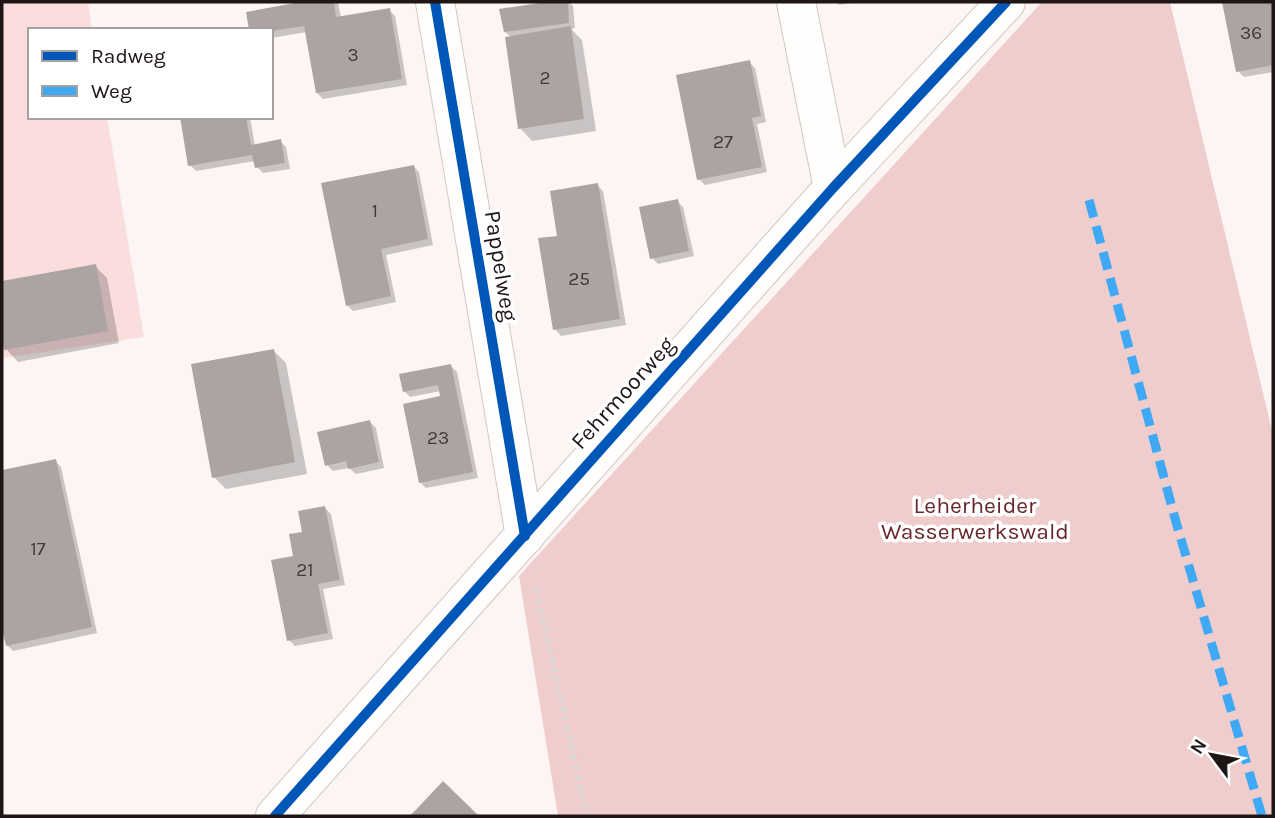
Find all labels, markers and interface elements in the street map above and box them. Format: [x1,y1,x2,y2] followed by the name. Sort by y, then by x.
[1240,22,1262,44] house number: 36
[28,28,273,119] legend
[91,44,166,68] text: Radweg
[347,44,359,66] house number: 3
[539,67,551,89] house number: 2
[91,79,132,103] text: Weg
[713,131,733,153] house number: 27
[372,200,378,222] house number: 1
[479,209,523,323] street label: Pappelweg
[568,268,590,290] house number: 25
[566,331,680,455] street label: Fehrmoorweg
[427,427,449,449] house number: 23
[881,492,1069,545] park label: Leherheider Wasserwerkswald
[30,538,46,560] house number: 17
[296,559,314,581] house number: 21
[1177,720,1247,790] north arrow
[1185,735,1211,758] text: N

